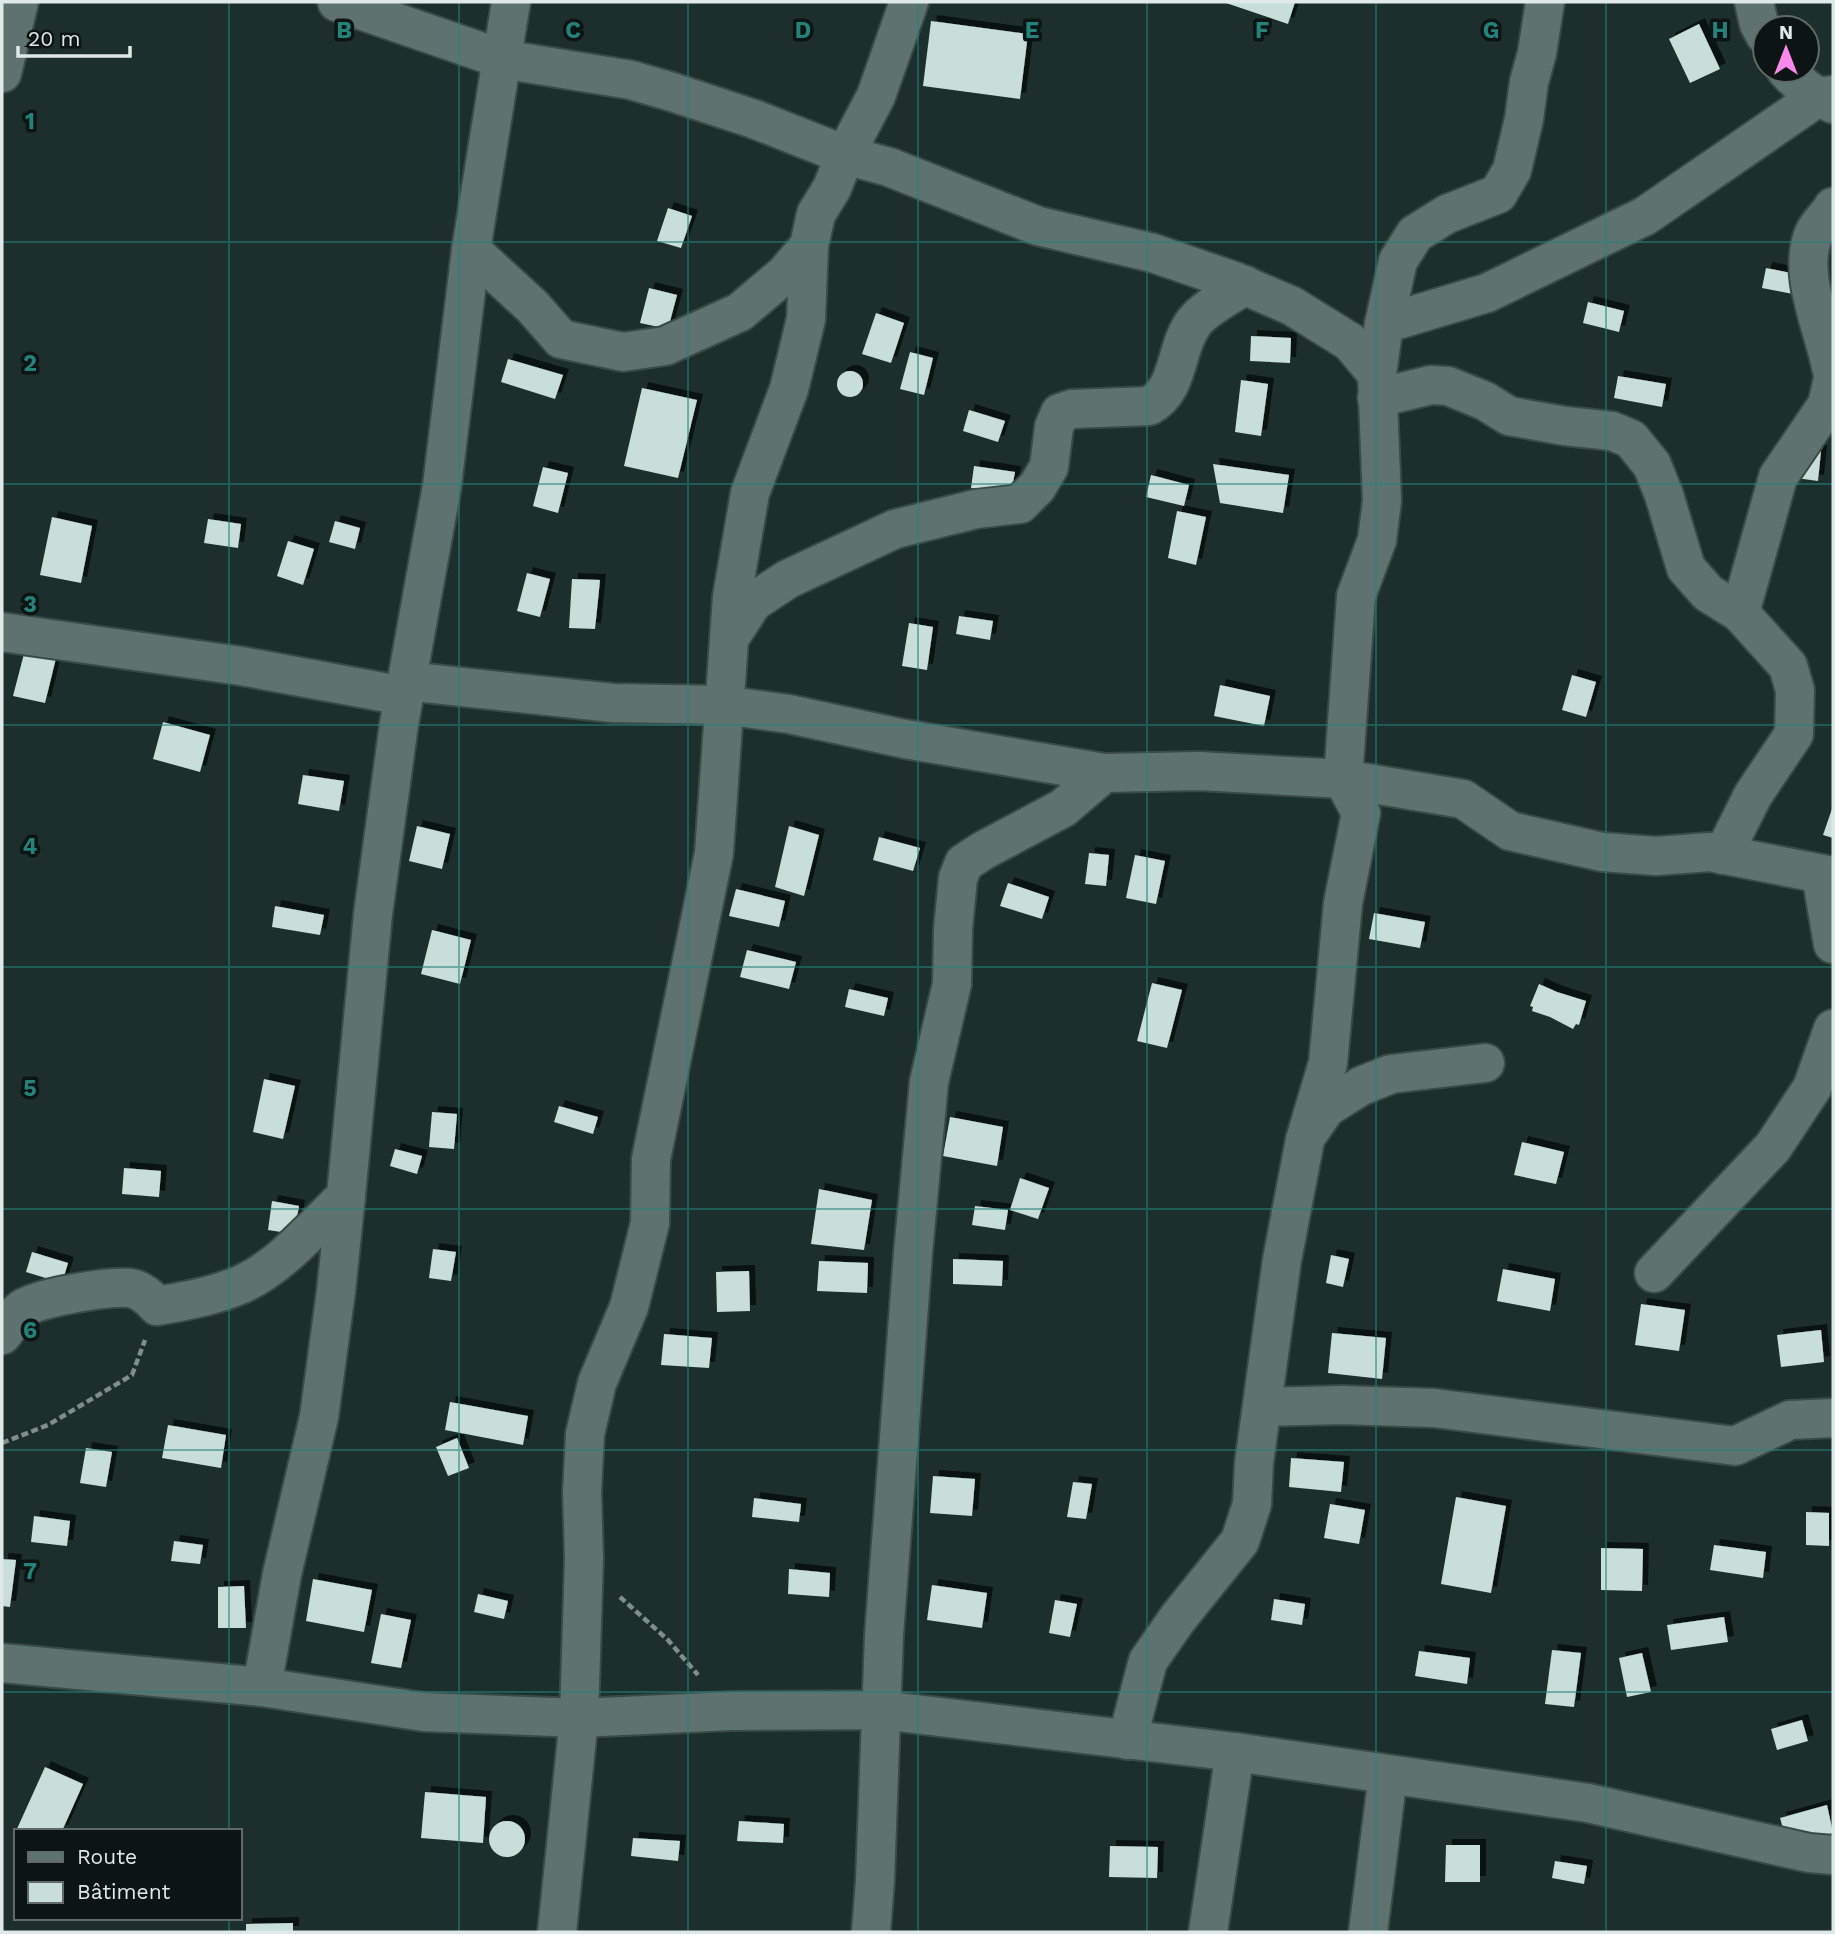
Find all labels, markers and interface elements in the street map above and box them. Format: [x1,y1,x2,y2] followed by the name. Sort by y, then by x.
[18,14,130,58] scale bar
[1751,14,1821,84] north arrow
[336,17,352,44] text: B
[565,17,581,44] text: C
[795,17,811,44] text: D
[1025,17,1039,44] text: E
[1255,17,1269,44] text: F
[1483,17,1499,44] text: G
[1711,17,1729,44] text: H
[1779,21,1793,44] text: N
[28,26,80,51] text: 20 m
[25,108,35,135] text: 1
[23,350,37,377] text: 2
[23,591,37,618] text: 3
[23,833,38,860] text: 4
[23,1075,37,1102] text: 5
[23,1317,37,1344] text: 6
[23,1558,37,1585] text: 7
[14,1829,242,1920] legend
[77,1844,137,1869] text: Route
[77,1879,171,1904] text: Bâtiment

